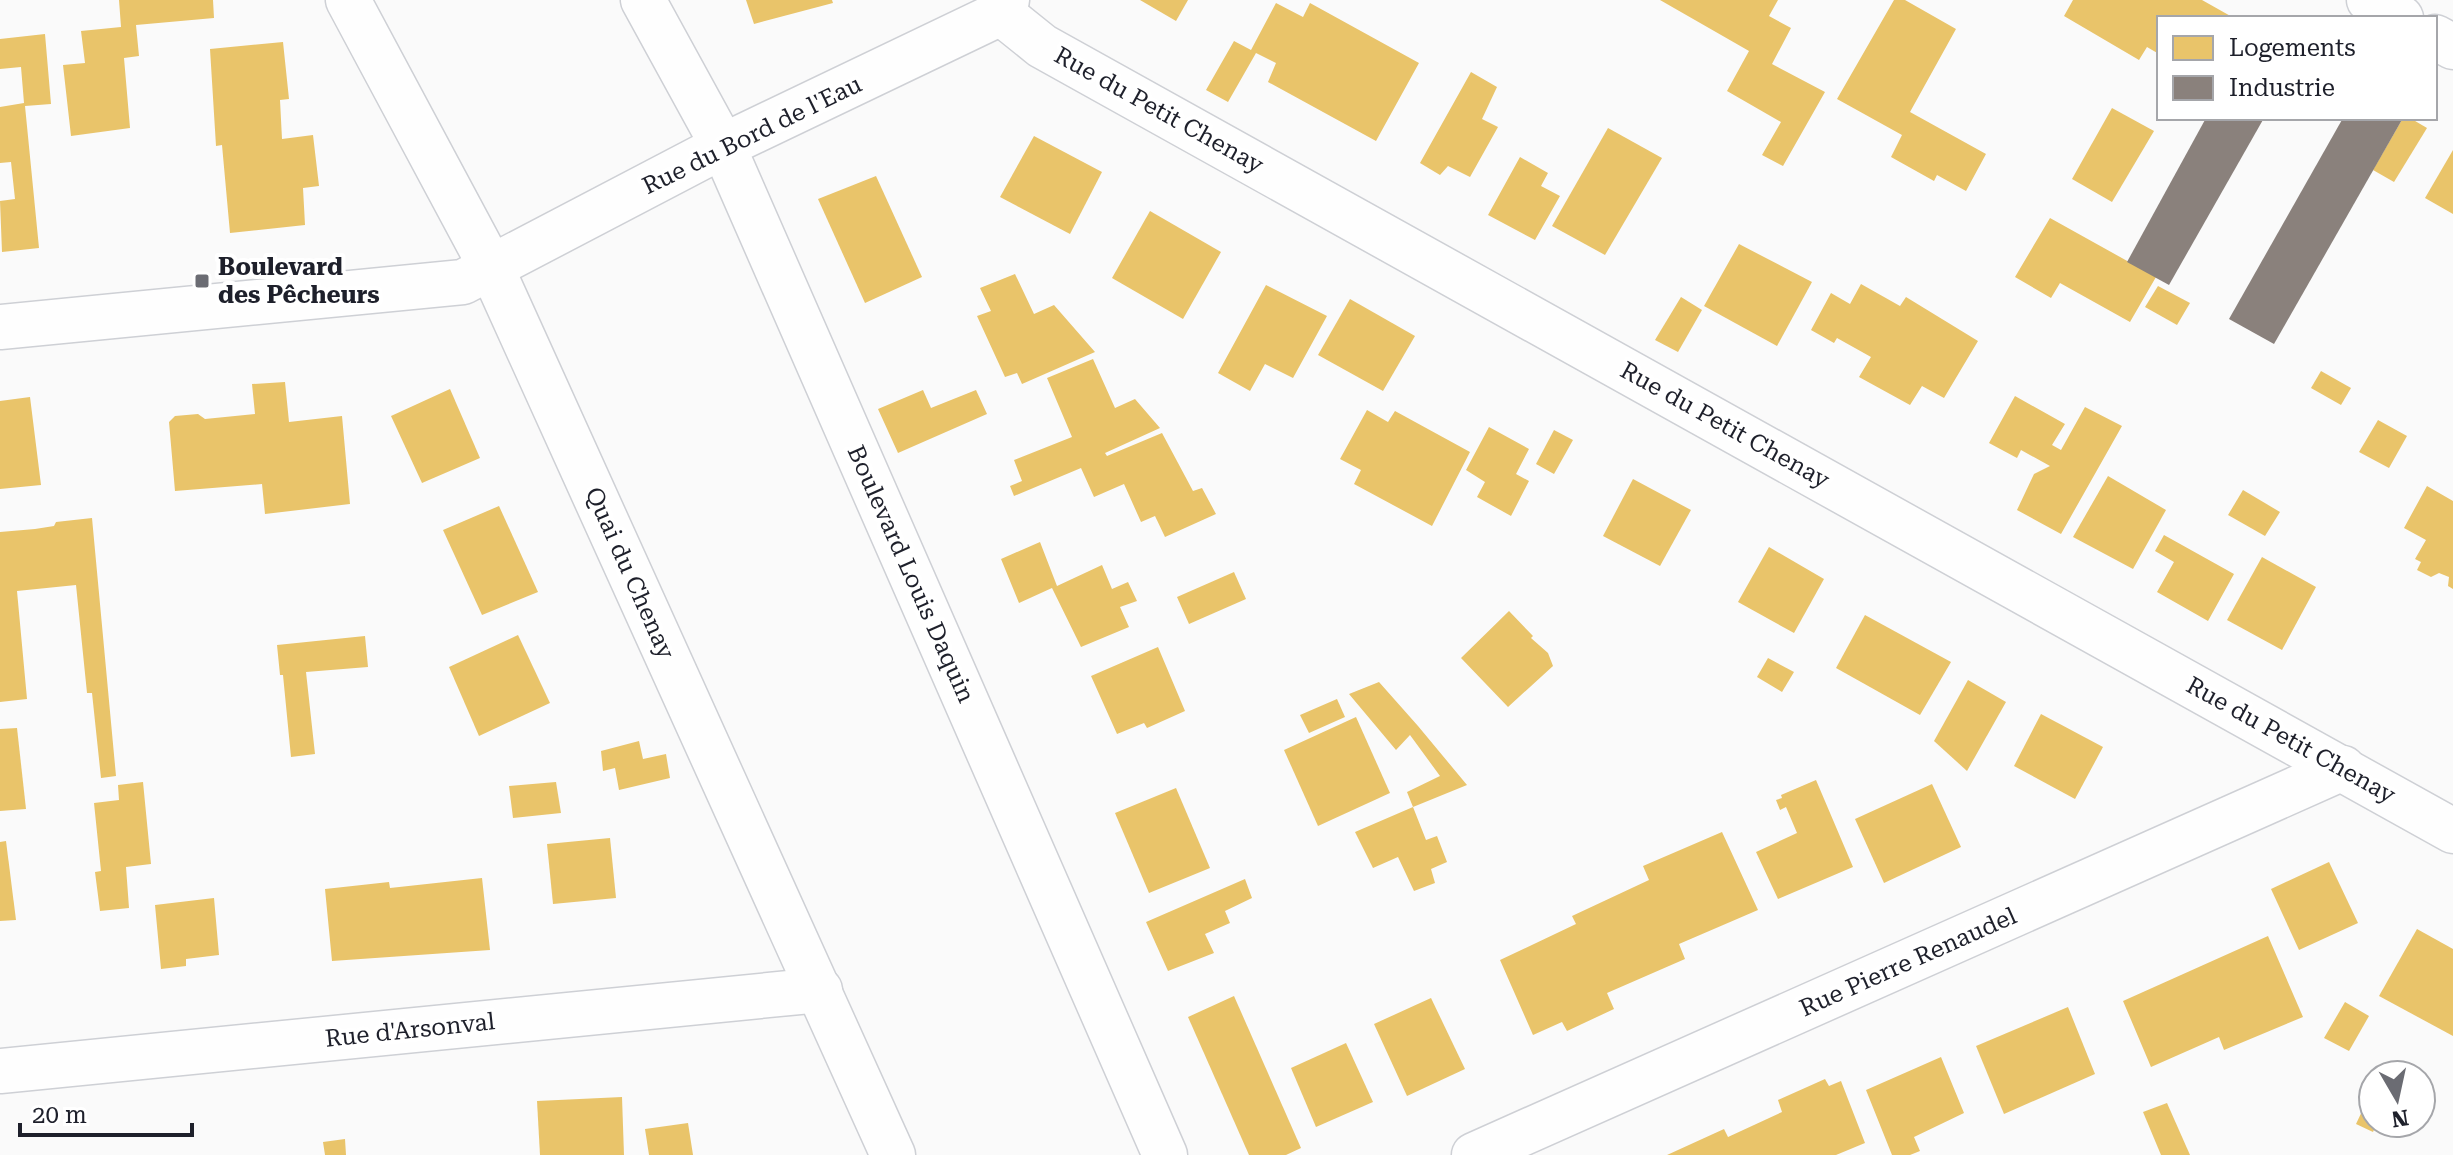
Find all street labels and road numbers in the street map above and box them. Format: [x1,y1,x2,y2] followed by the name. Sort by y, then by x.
[1050,41,1269,179] street label: Rue du Petit Chenay
[638,70,866,200] street label: Rue du Bord de l'Eau
[1616,356,1835,494] street label: Rue du Petit Chenay
[842,441,980,707] street label: Boulevard Louis Daquin
[580,483,681,664] street label: Quai du Chenay
[2182,671,2401,809] street label: Rue du Petit Chenay
[1795,902,2021,1022] street label: Rue Pierre Renaudel
[324,1007,496,1053] street label: Rue d'Arsonval

